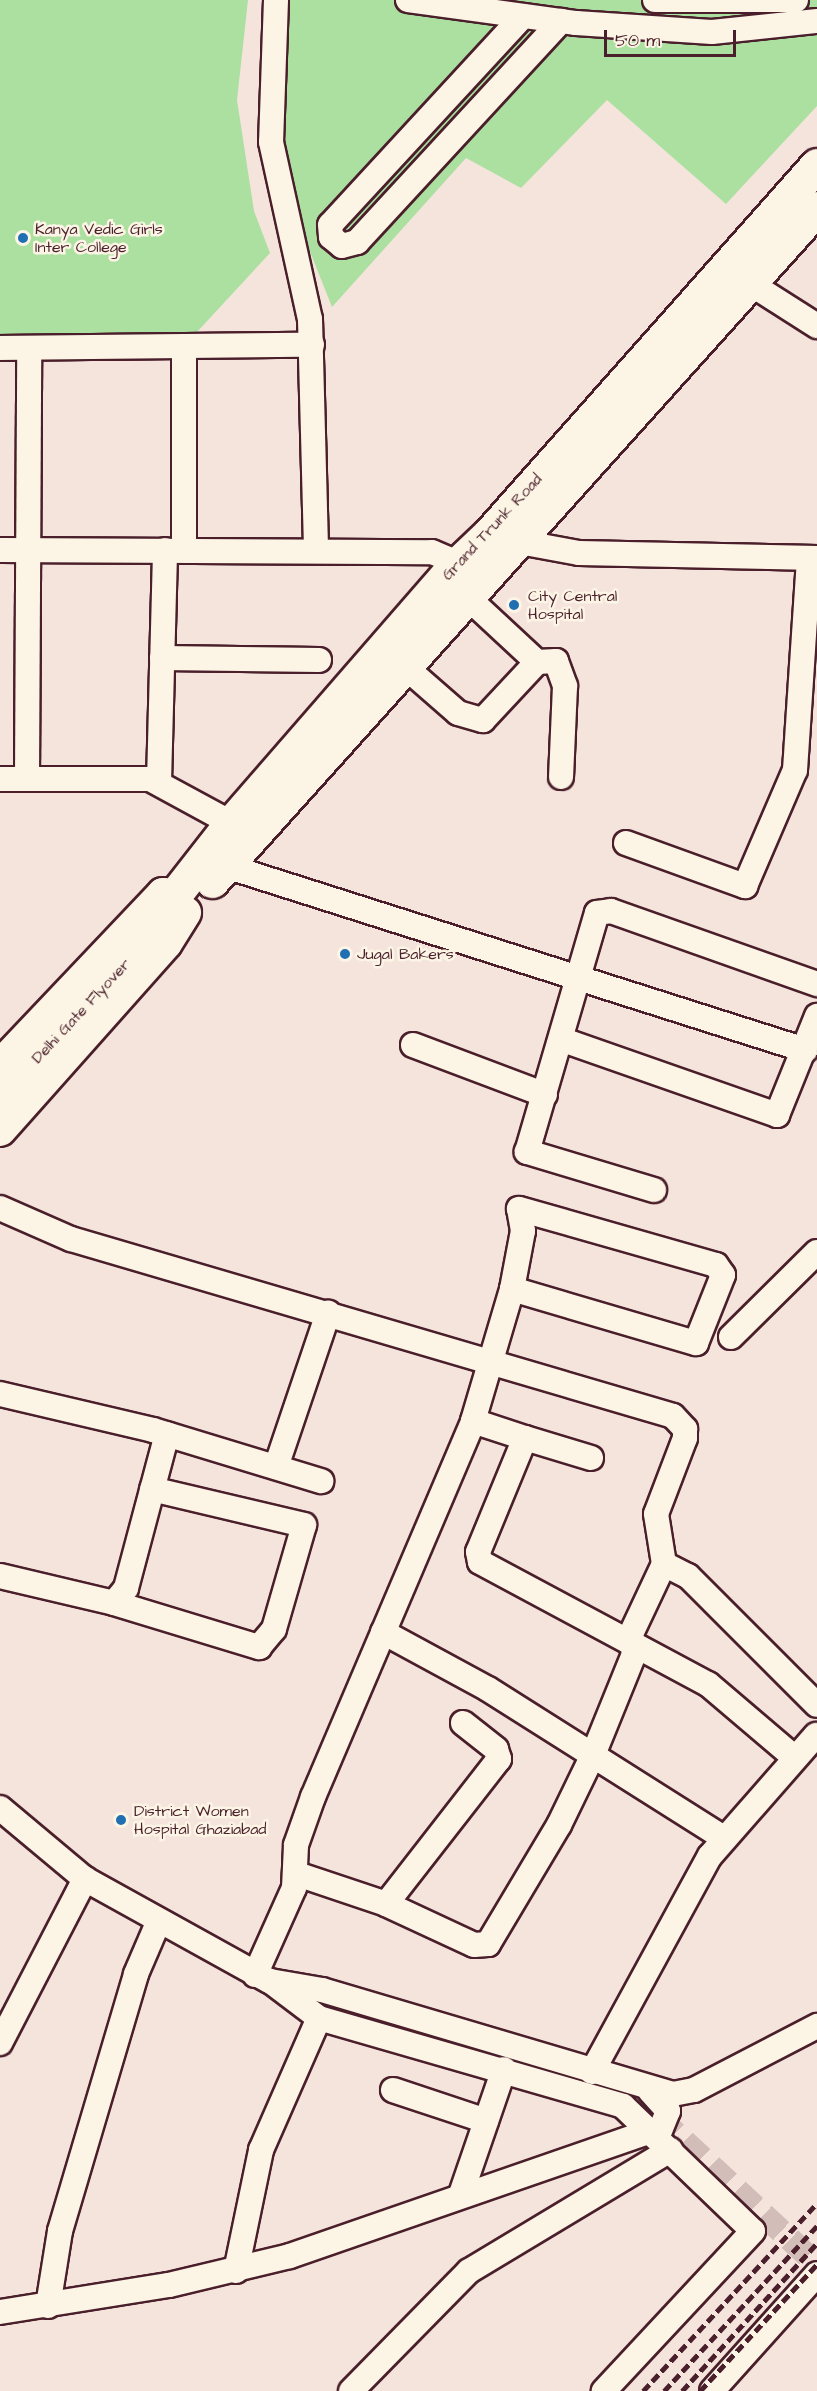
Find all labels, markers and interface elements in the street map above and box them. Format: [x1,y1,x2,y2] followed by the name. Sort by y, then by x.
[607,18,739,56] scale bar
[615,28,660,53] text: 50 m
[35,219,163,257] place label: Kanya Vedic Girls Inter College
[16,231,30,245] marker: Kanya Vedic Girls Inter College
[438,470,546,584] street label: Grand Trunk Road
[528,586,617,624] place label: City Central Hospital
[505,596,523,614] marker: City Central Hospital
[357,944,454,964] place label: Jugal Bakers
[338,947,352,961] marker: Jugal Bakers
[28,955,134,1067] street label: Delhi Gate Flyover
[134,1801,267,1839] place label: District Women Hospital Ghaziabad
[112,1811,130,1829] marker: District Women Hospital Ghaziabad

